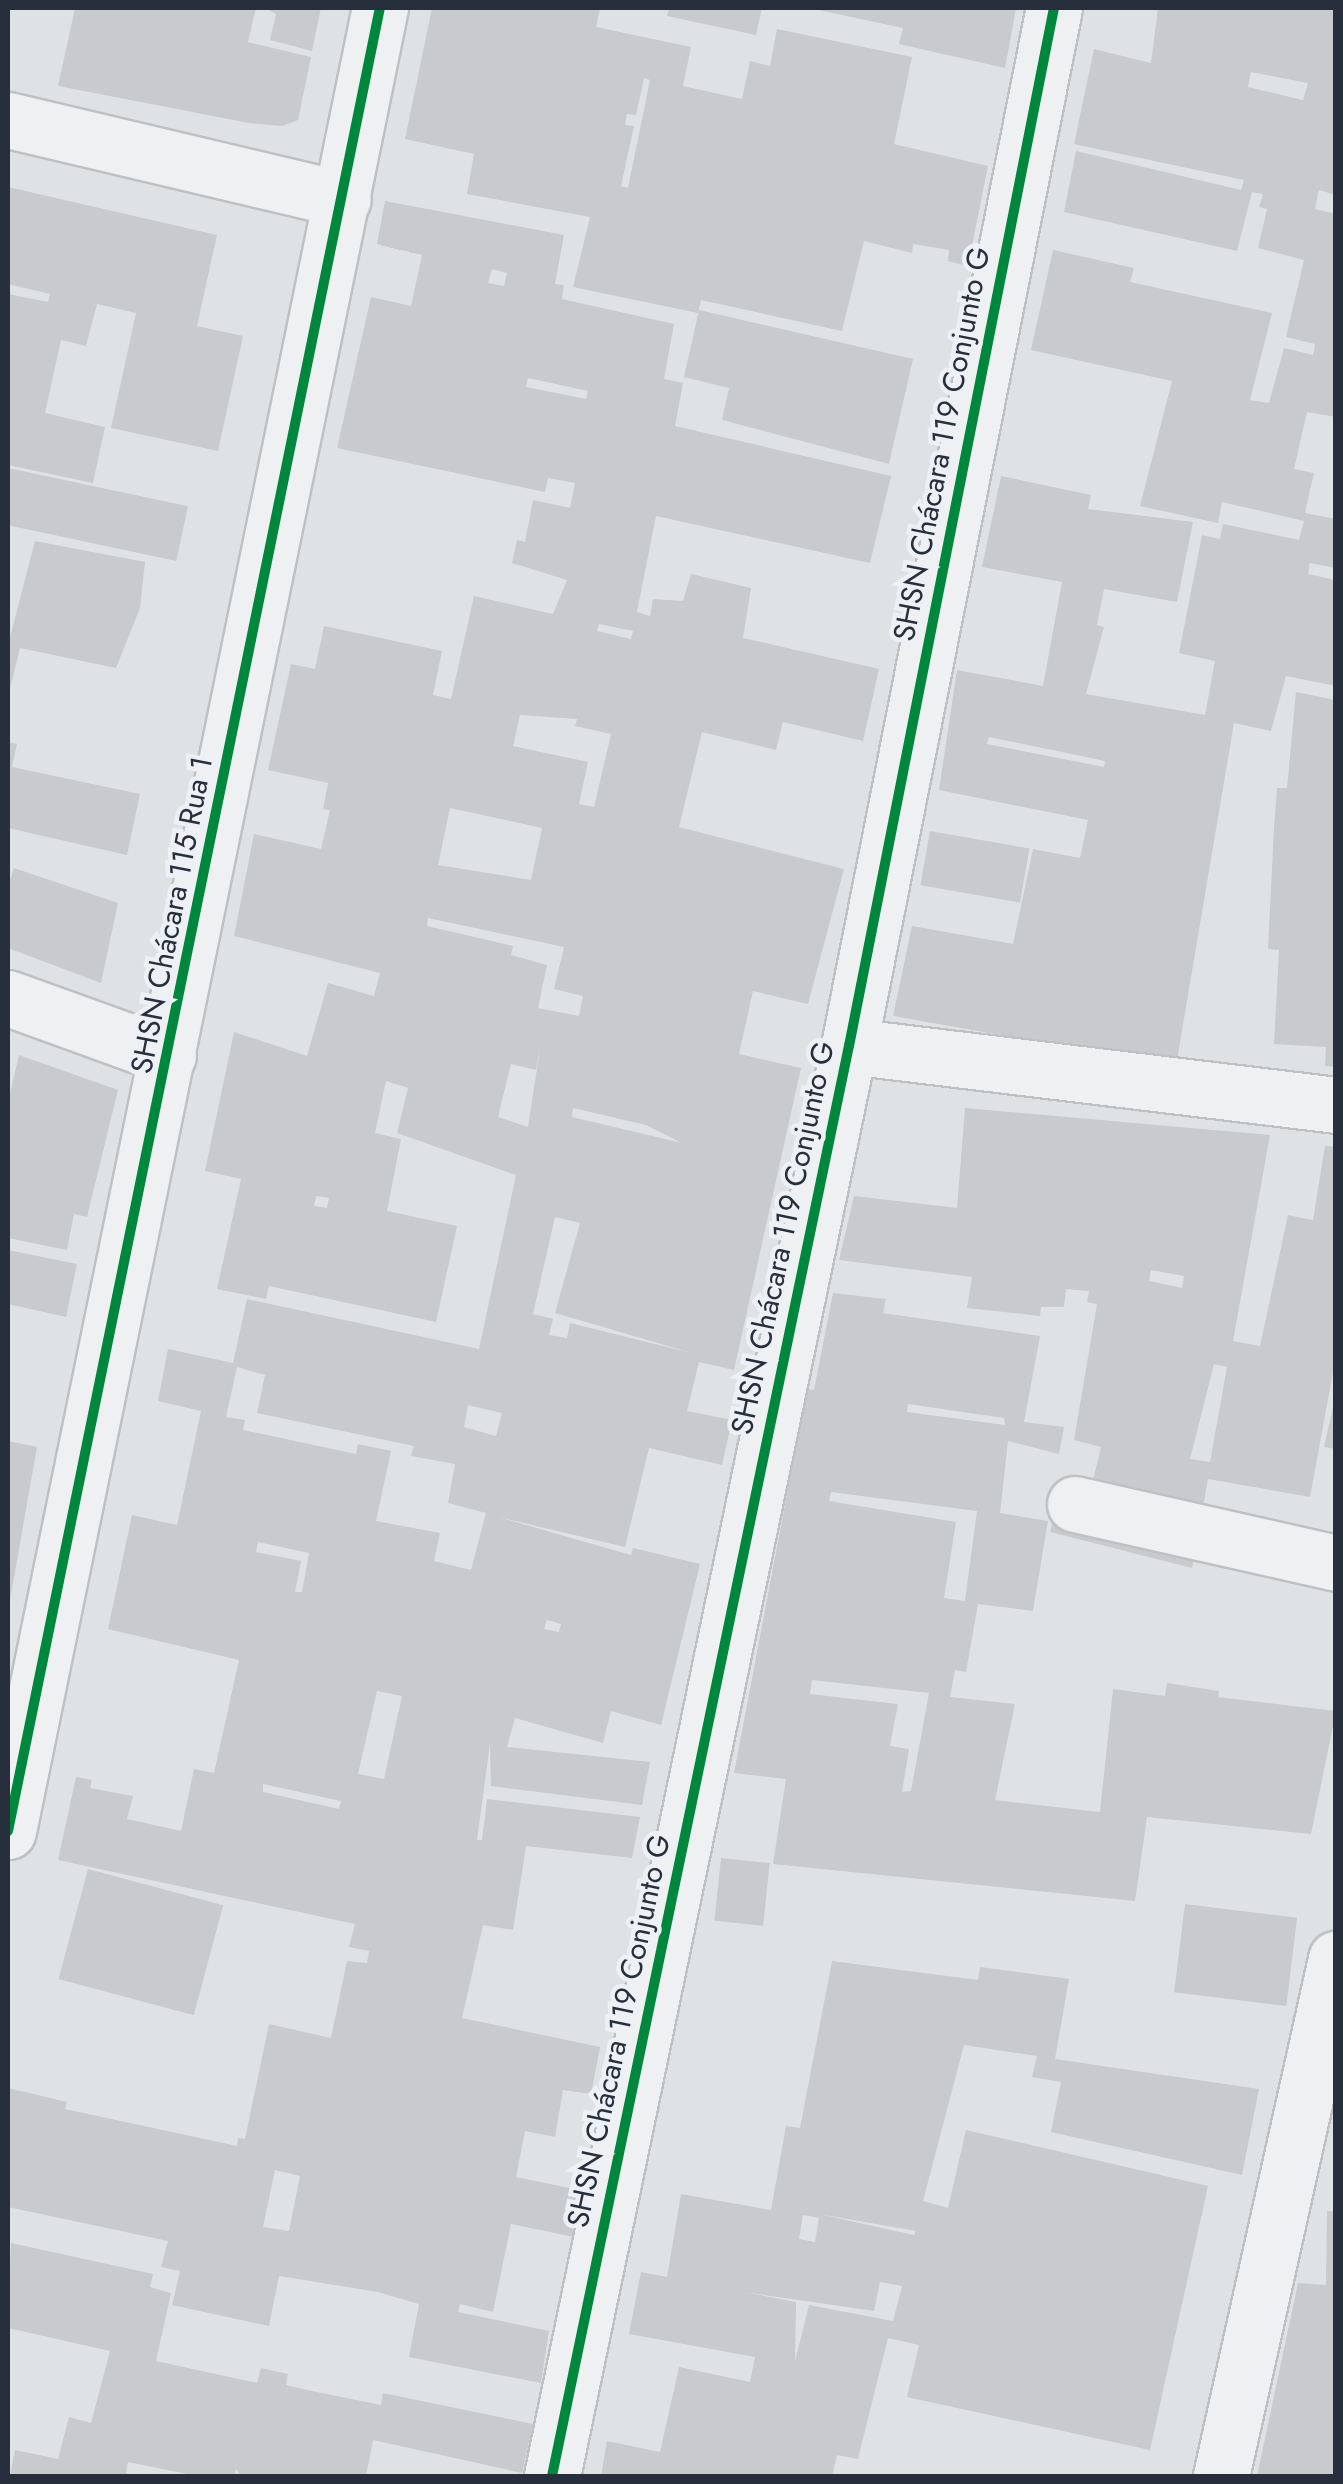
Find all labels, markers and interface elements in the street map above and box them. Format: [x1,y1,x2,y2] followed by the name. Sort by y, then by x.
[886,244,998,644] street label: SHSN Chácara 119 Conjunto G
[124,753,220,1077] street label: SHSN Chácara 115 Rua 1
[724,1038,842,1438] street label: SHSN Chácara 119 Conjunto G
[560,1831,678,2231] street label: SHSN Chácara 119 Conjunto G

